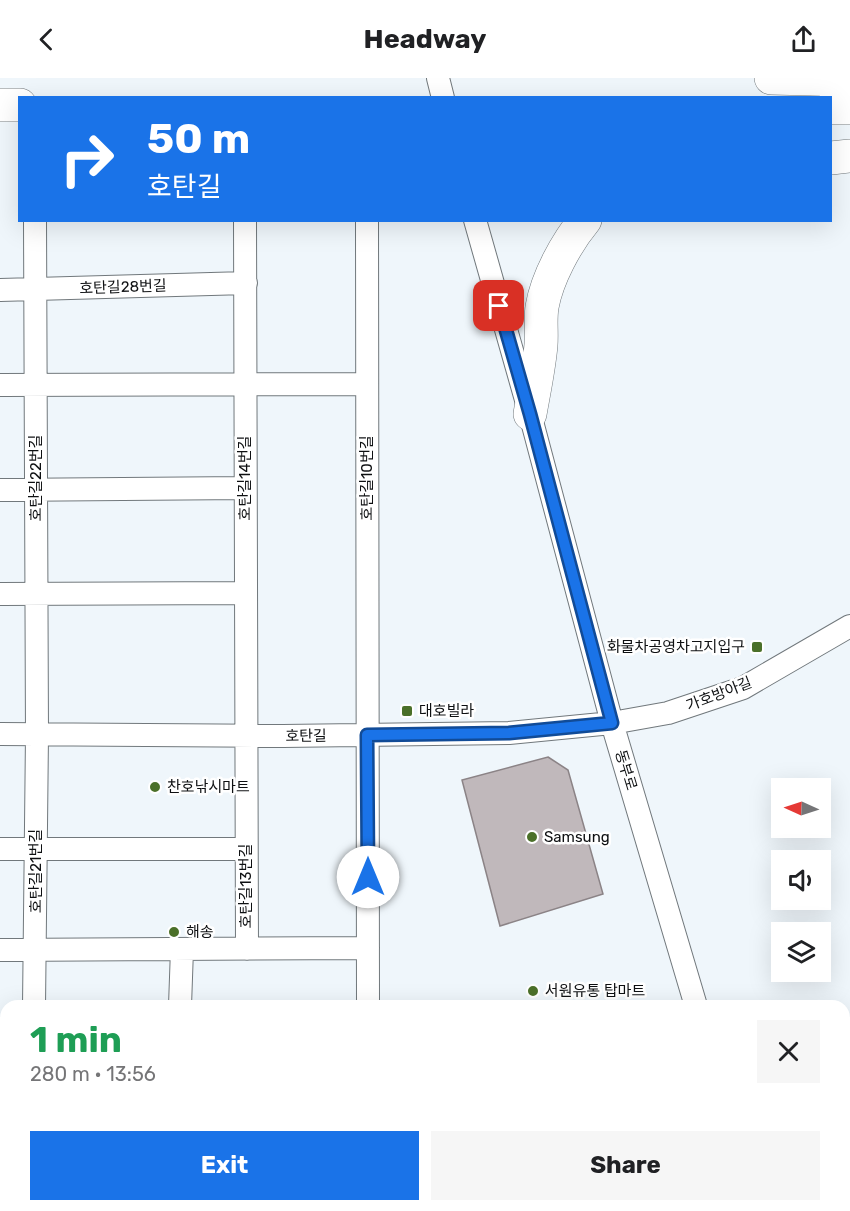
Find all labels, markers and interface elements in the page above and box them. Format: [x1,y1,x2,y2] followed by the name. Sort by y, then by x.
[30,23,63,56] icon: back
[364,23,486,55] text: Headway
[787,23,820,56] icon: share
[147,114,250,164] text: 50 m
[48,120,126,198] icon: right
[147,171,222,203] text: 호탄길
[79,276,167,298] street label: 호탄길28번길
[473,280,524,331] pin
[482,289,515,322] icon: arrive
[27,435,45,521] street label: 호탄길22번길
[236,436,254,520] street label: 호탄길14번길
[358,436,376,520] street label: 호탄길10번길
[607,638,745,656] place label: 화물차공영차고지입구
[750,640,764,654] marker: 화물차공영차고지입구
[684,673,754,715] street label: 가호방아길
[419,702,474,720] place label: 대호빌라
[400,704,414,718] marker: 대호빌라
[285,727,327,745] street label: 호탄길
[611,748,641,792] street label: 동부로
[167,778,250,796] place label: 찬호낚시마트
[771,778,831,838] north arrow
[771,778,831,982] map controls
[148,780,162,794] marker: 찬호낚시마트
[544,828,610,846] place label: Samsung
[27,829,45,913] street label: 호탄길21번길
[525,830,539,844] marker: Samsung
[237,844,255,928] street label: 호탄길13번길
[336,845,400,909] position arrow
[771,850,831,910] button: sound
[771,922,831,982] button: layers
[186,923,214,941] place label: 해송
[167,925,181,939] marker: 해송
[545,982,645,1000] place label: 서원유통 탑마트
[526,984,540,998] marker: 서원유통 탑마트
[30,1018,122,1061] text: 1 min
[757,1020,820,1083] button: close
[30,1062,156,1086] text: 280 m · 13:56
[30,1131,419,1200] button: Exit
[431,1131,820,1200] button: Share

